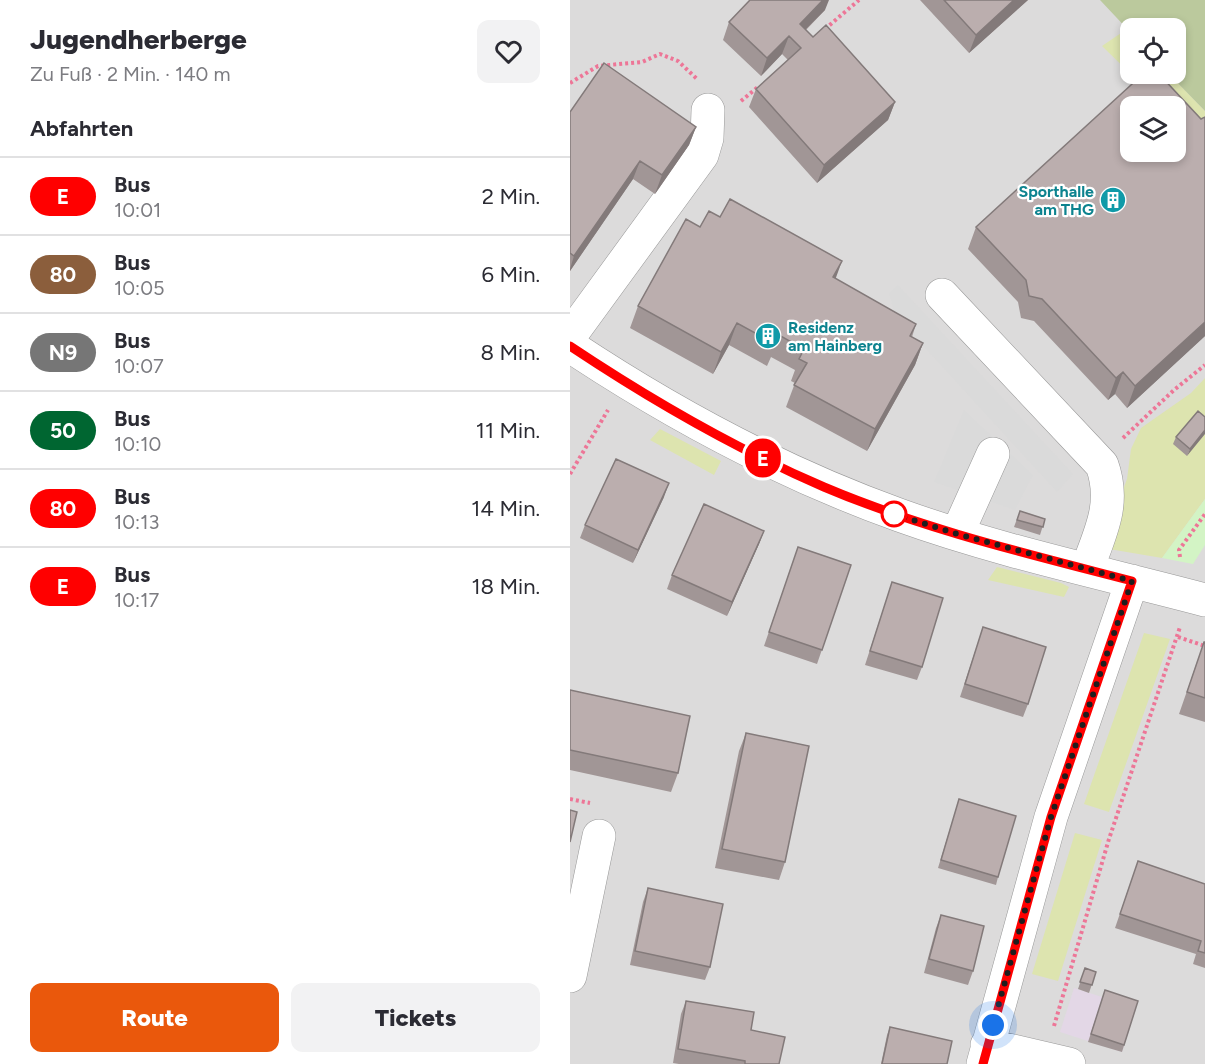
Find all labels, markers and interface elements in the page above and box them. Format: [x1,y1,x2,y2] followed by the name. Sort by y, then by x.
[1120,18,1186,162] map controls
[1120,18,1186,84] button: locate
[477,20,540,83] button: heart
[30,22,247,56] text: Jugendherberge
[30,62,230,86] text: Zu Fuß · 2 Min. · 140 m
[1120,96,1186,162] button: layers
[30,115,133,142] text: Abfahrten
[114,171,150,198] text: Bus
[1018,182,1094,219] place label: Sporthalle am THG
[482,183,540,210] text: 2 Min.
[57,184,69,209] text: E
[1098,185,1128,215] building icon: Sporthalle am THG
[114,198,161,222] text: 10:01
[114,249,150,276] text: Bus
[482,261,540,288] text: 6 Min.
[50,262,76,287] text: 80
[114,276,164,300] text: 10:05
[788,318,882,355] place label: Residenz am Hainberg
[753,321,783,351] building icon: Residenz am Hainberg
[114,327,150,354] text: Bus
[480,339,540,366] text: 8 Min.
[49,340,77,365] text: N9
[114,354,164,378] text: 10:07
[114,405,150,432] text: Bus
[476,417,540,444] text: 11 Min.
[50,418,76,443] text: 50
[114,432,161,456] text: 10:10
[744,438,782,478] line badge: E
[757,446,769,471] text: E
[114,483,150,510] text: Bus
[471,495,540,522] text: 14 Min.
[50,496,76,521] text: 80
[881,501,907,527] unlabelled marker
[114,510,159,534] text: 10:13
[114,561,150,588] text: Bus
[471,573,540,600] text: 18 Min.
[57,574,69,599] text: E
[114,588,159,612] text: 10:17
[30,983,279,1052] button: Route
[291,983,540,1052] button: Tickets
[978,1010,1008,1040] your location

